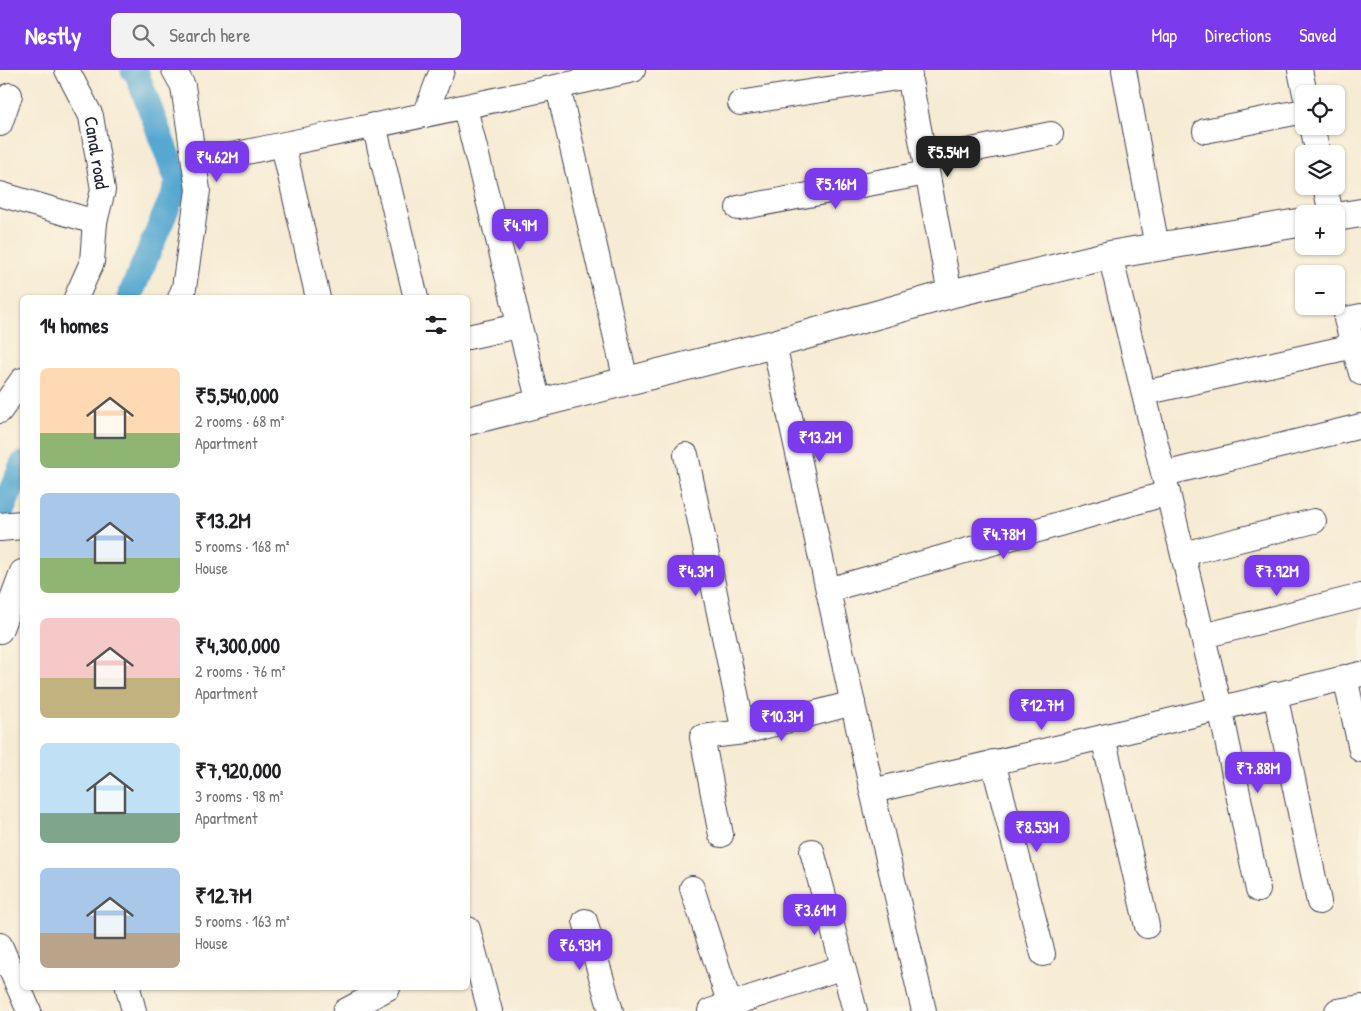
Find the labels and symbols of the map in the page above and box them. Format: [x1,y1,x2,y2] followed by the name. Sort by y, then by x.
[78,114,116,191] street label: Canal road
[907,136,989,178] pin: ₹5.54M
[176,140,258,183] pin: ₹4.62M
[795,168,877,210] pin: ₹5.16M
[485,208,555,251] pin: ₹4.9M
[779,420,861,463] pin: ₹13.2M
[963,518,1045,560] pin: ₹4.78M
[661,554,731,597] pin: ₹4.3M
[1236,554,1318,597] pin: ₹7.92M
[1001,688,1083,731] pin: ₹12.7M
[741,700,823,742] pin: ₹10.3M
[1217,752,1299,794] pin: ₹7.88M
[996,810,1078,853] pin: ₹8.53M
[774,894,856,936] pin: ₹3.61M
[539,928,621,971] pin: ₹6.93M

